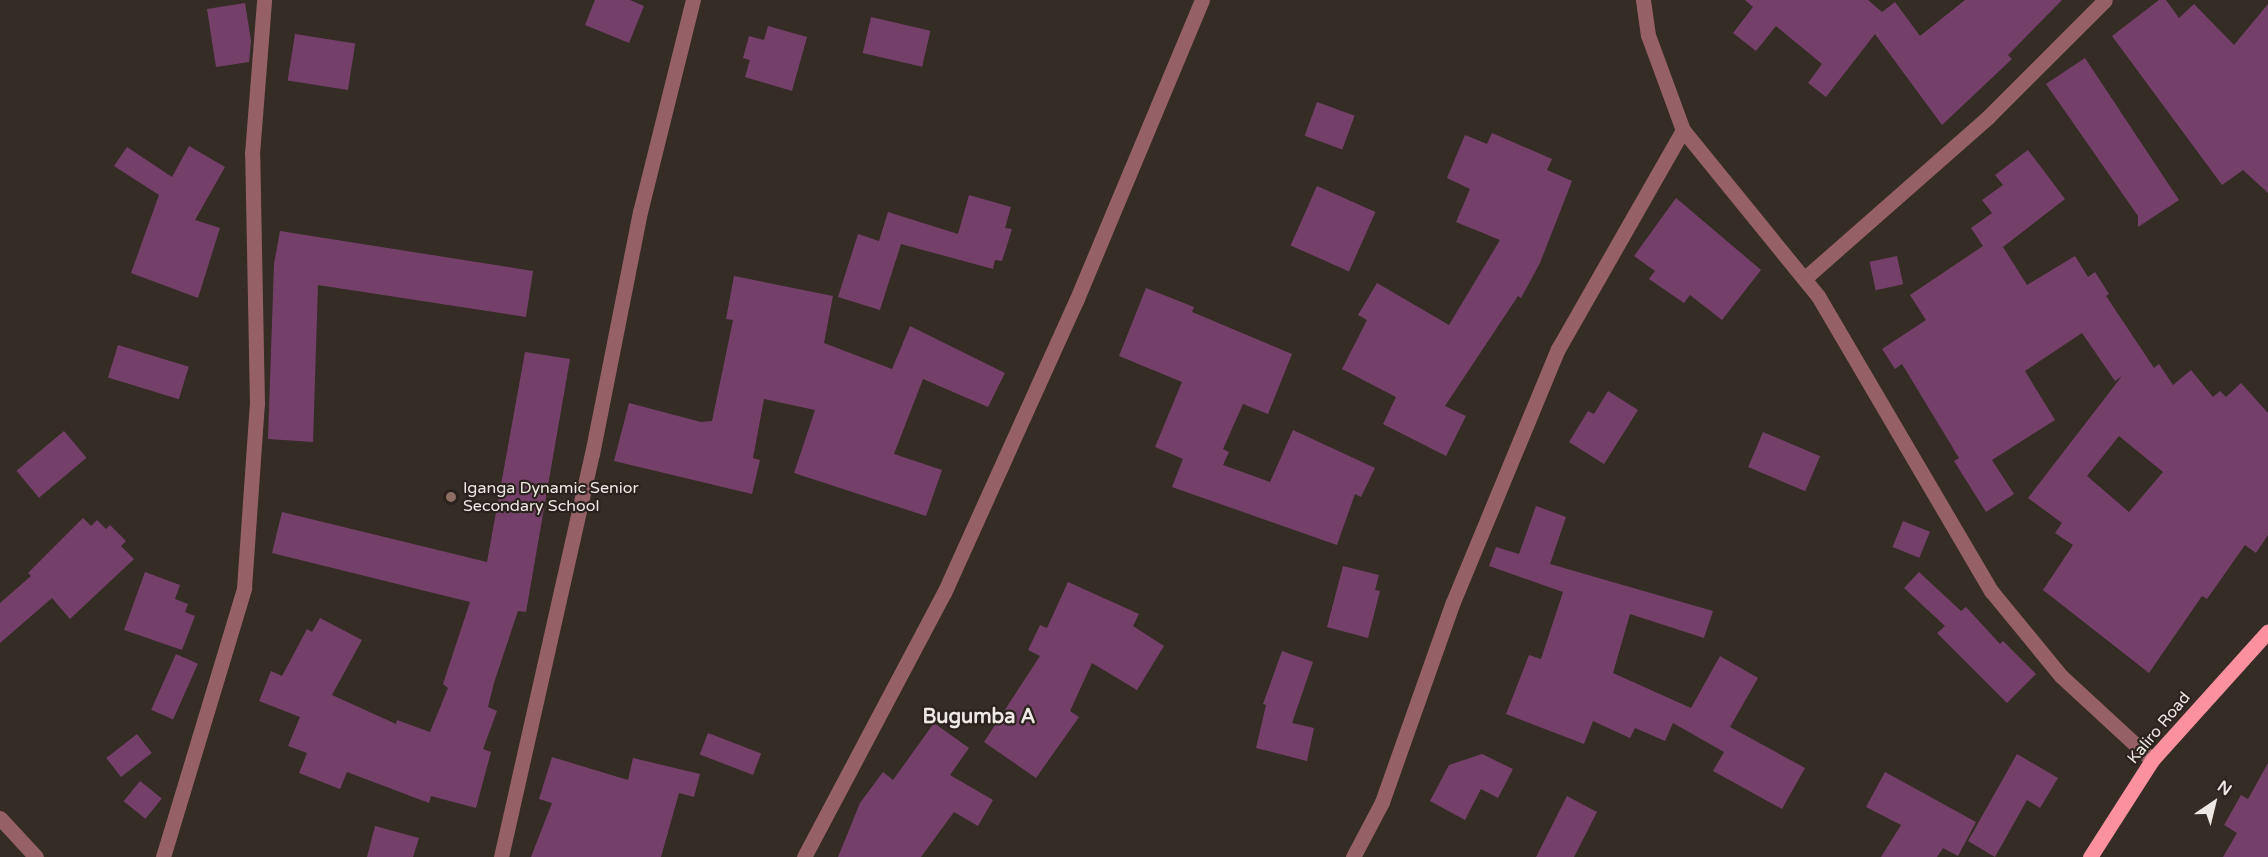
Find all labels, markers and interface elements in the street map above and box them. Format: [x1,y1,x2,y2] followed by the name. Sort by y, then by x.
[463,478,639,516] place label: Iganga Dynamic Senior Secondary School
[444,490,458,504] marker: Iganga Dynamic Senior Secondary School
[2123,688,2195,768] street label: Kaliro Road
[922,705,1036,729] district label: Bugumba A
[2184,773,2244,833] north arrow
[2213,776,2235,800] text: N

